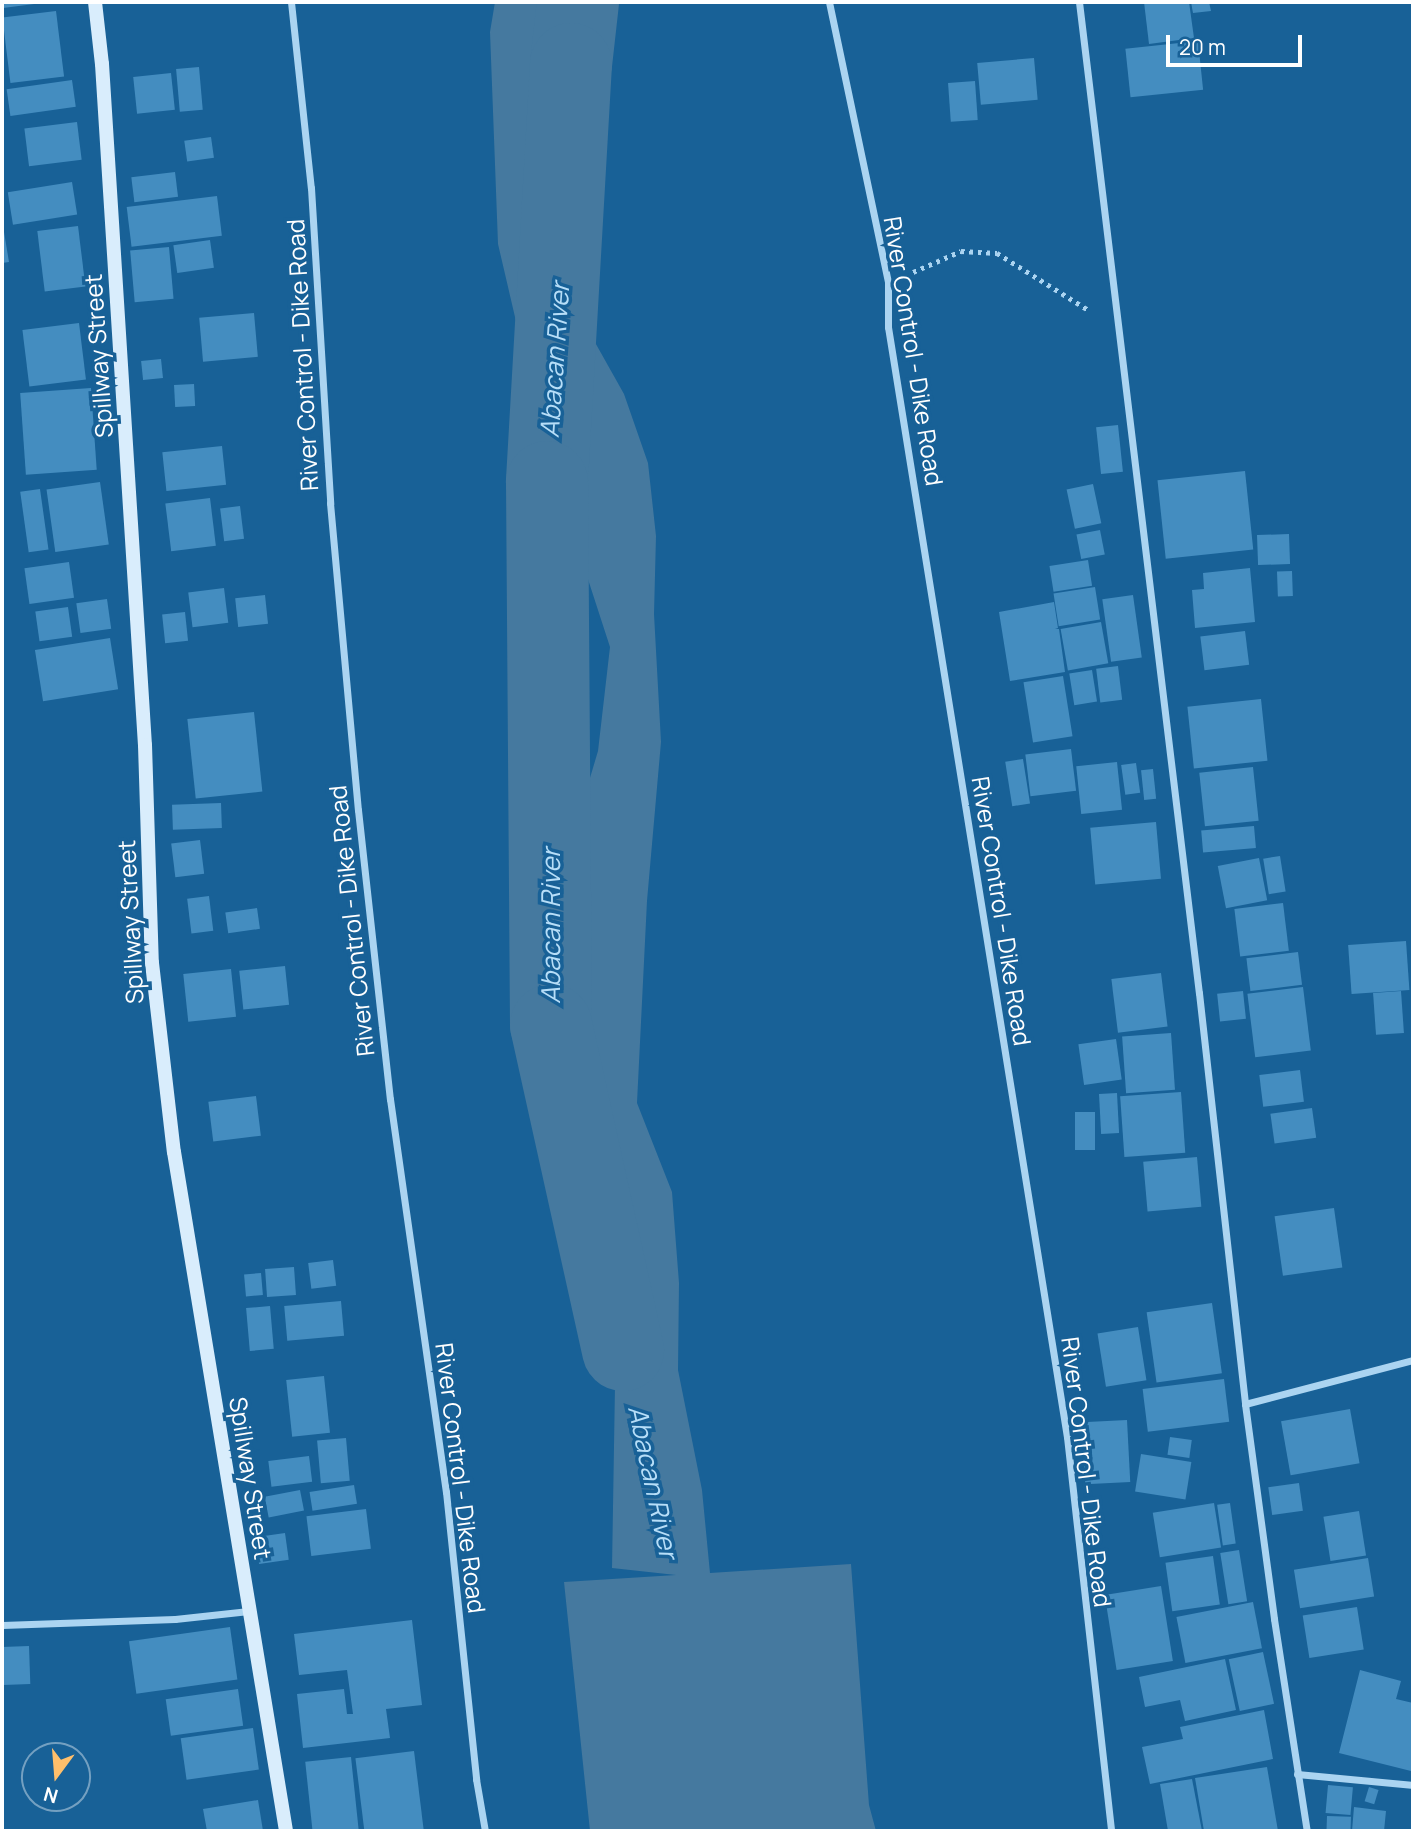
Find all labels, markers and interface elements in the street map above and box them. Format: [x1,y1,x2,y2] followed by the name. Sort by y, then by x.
[1170,21,1306,65] scale bar
[1179,33,1226,61] text: 20 m
[878,214,950,488] street label: River Control - Dike Road
[280,218,324,492] street label: River Control - Dike Road
[78,273,118,439] street label: Spillway Street
[534,281,576,439] water label: Abacan River
[966,774,1038,1048] street label: River Control - Dike Road
[322,784,380,1058] street label: River Control - Dike Road
[111,839,149,1005] street label: Spillway Street
[535,848,567,1004] water label: Abacan River
[1056,1335,1118,1609] street label: River Control - Dike Road
[430,1341,492,1615] street label: River Control - Dike Road
[224,1395,278,1561] street label: Spillway Street
[622,1403,684,1561] water label: Abacan River
[21,1742,91,1812] north arrow
[41,1781,61,1810] text: N

